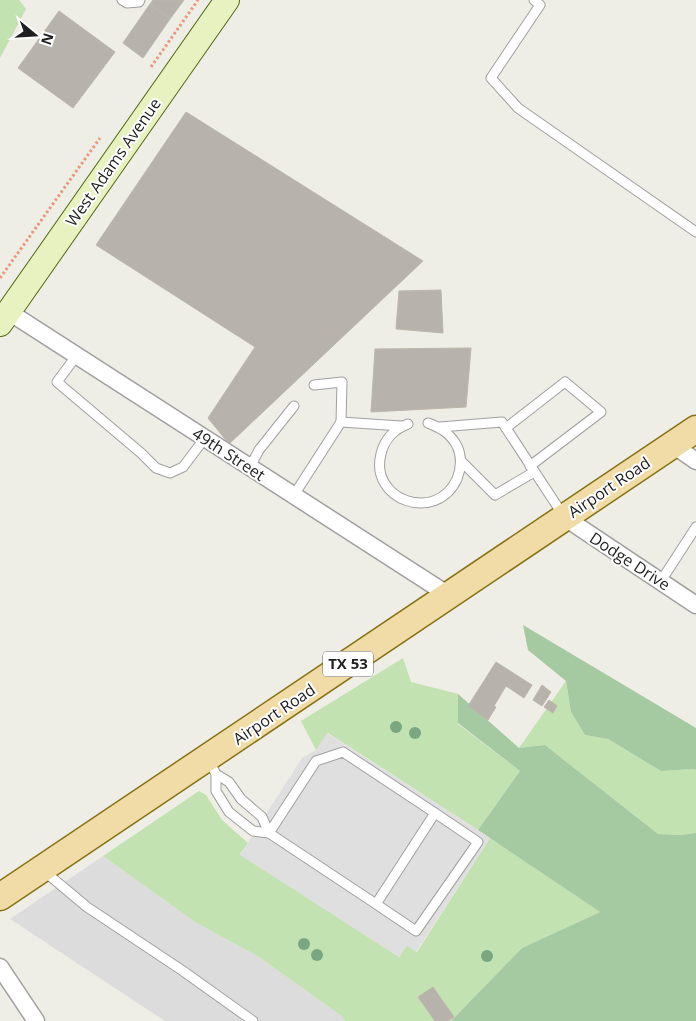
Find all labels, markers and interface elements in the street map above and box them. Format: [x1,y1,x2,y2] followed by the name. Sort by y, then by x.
[10,10,60,60] north arrow
[37,31,59,48] text: N
[60,93,166,231] street label: West Adams Avenue
[188,422,270,486] street label: 49th Street
[564,451,654,523] street label: Airport Road
[585,527,675,595] street label: Dodge Drive
[323,652,373,676] road number: TX 53
[229,678,319,750] street label: Airport Road

